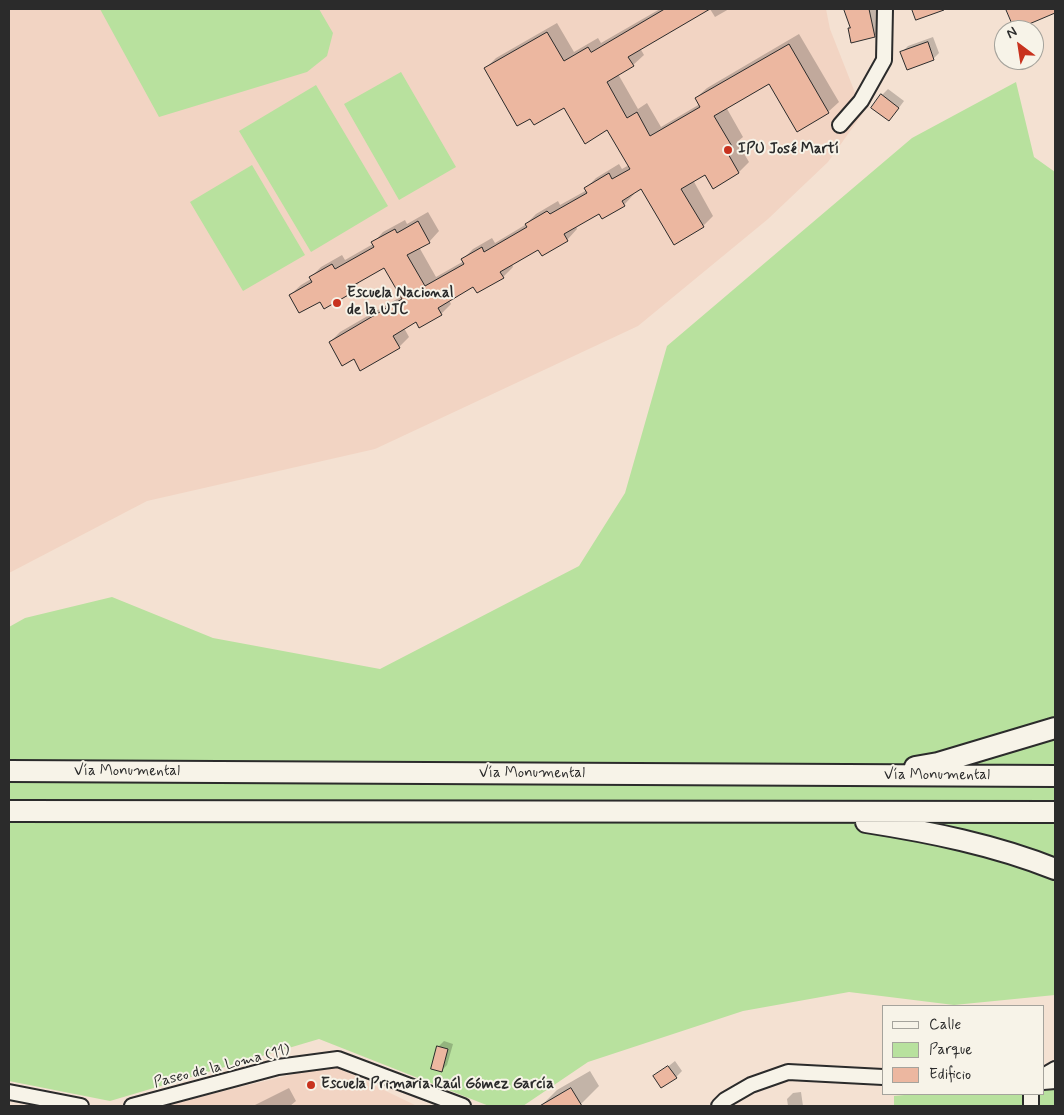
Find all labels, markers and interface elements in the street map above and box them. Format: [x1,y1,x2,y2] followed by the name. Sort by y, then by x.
[994,20,1044,70] north arrow
[1003,23,1020,43] text: N
[738,141,839,159] place label: IPU José Martí
[722,144,734,156] marker: IPU José Martí
[347,285,453,320] place label: Escuela Nacional de la UJC
[331,297,343,309] marker: Escuela Nacional de la UJC
[74,763,180,781] street label: Vía Monumental
[479,765,585,783] street label: Vía Monumental
[884,767,990,785] street label: Vía Monumental
[882,1005,1044,1095] legend
[929,1015,961,1035] text: Calle
[929,1040,972,1060] text: Parque
[152,1041,292,1093] street label: Paseo de la Loma (11)
[929,1065,971,1085] text: Edificio
[321,1076,554,1094] place label: Escuela Primaria Raúl Gómez García
[305,1079,317,1091] marker: Escuela Primaria Raúl Gómez García

